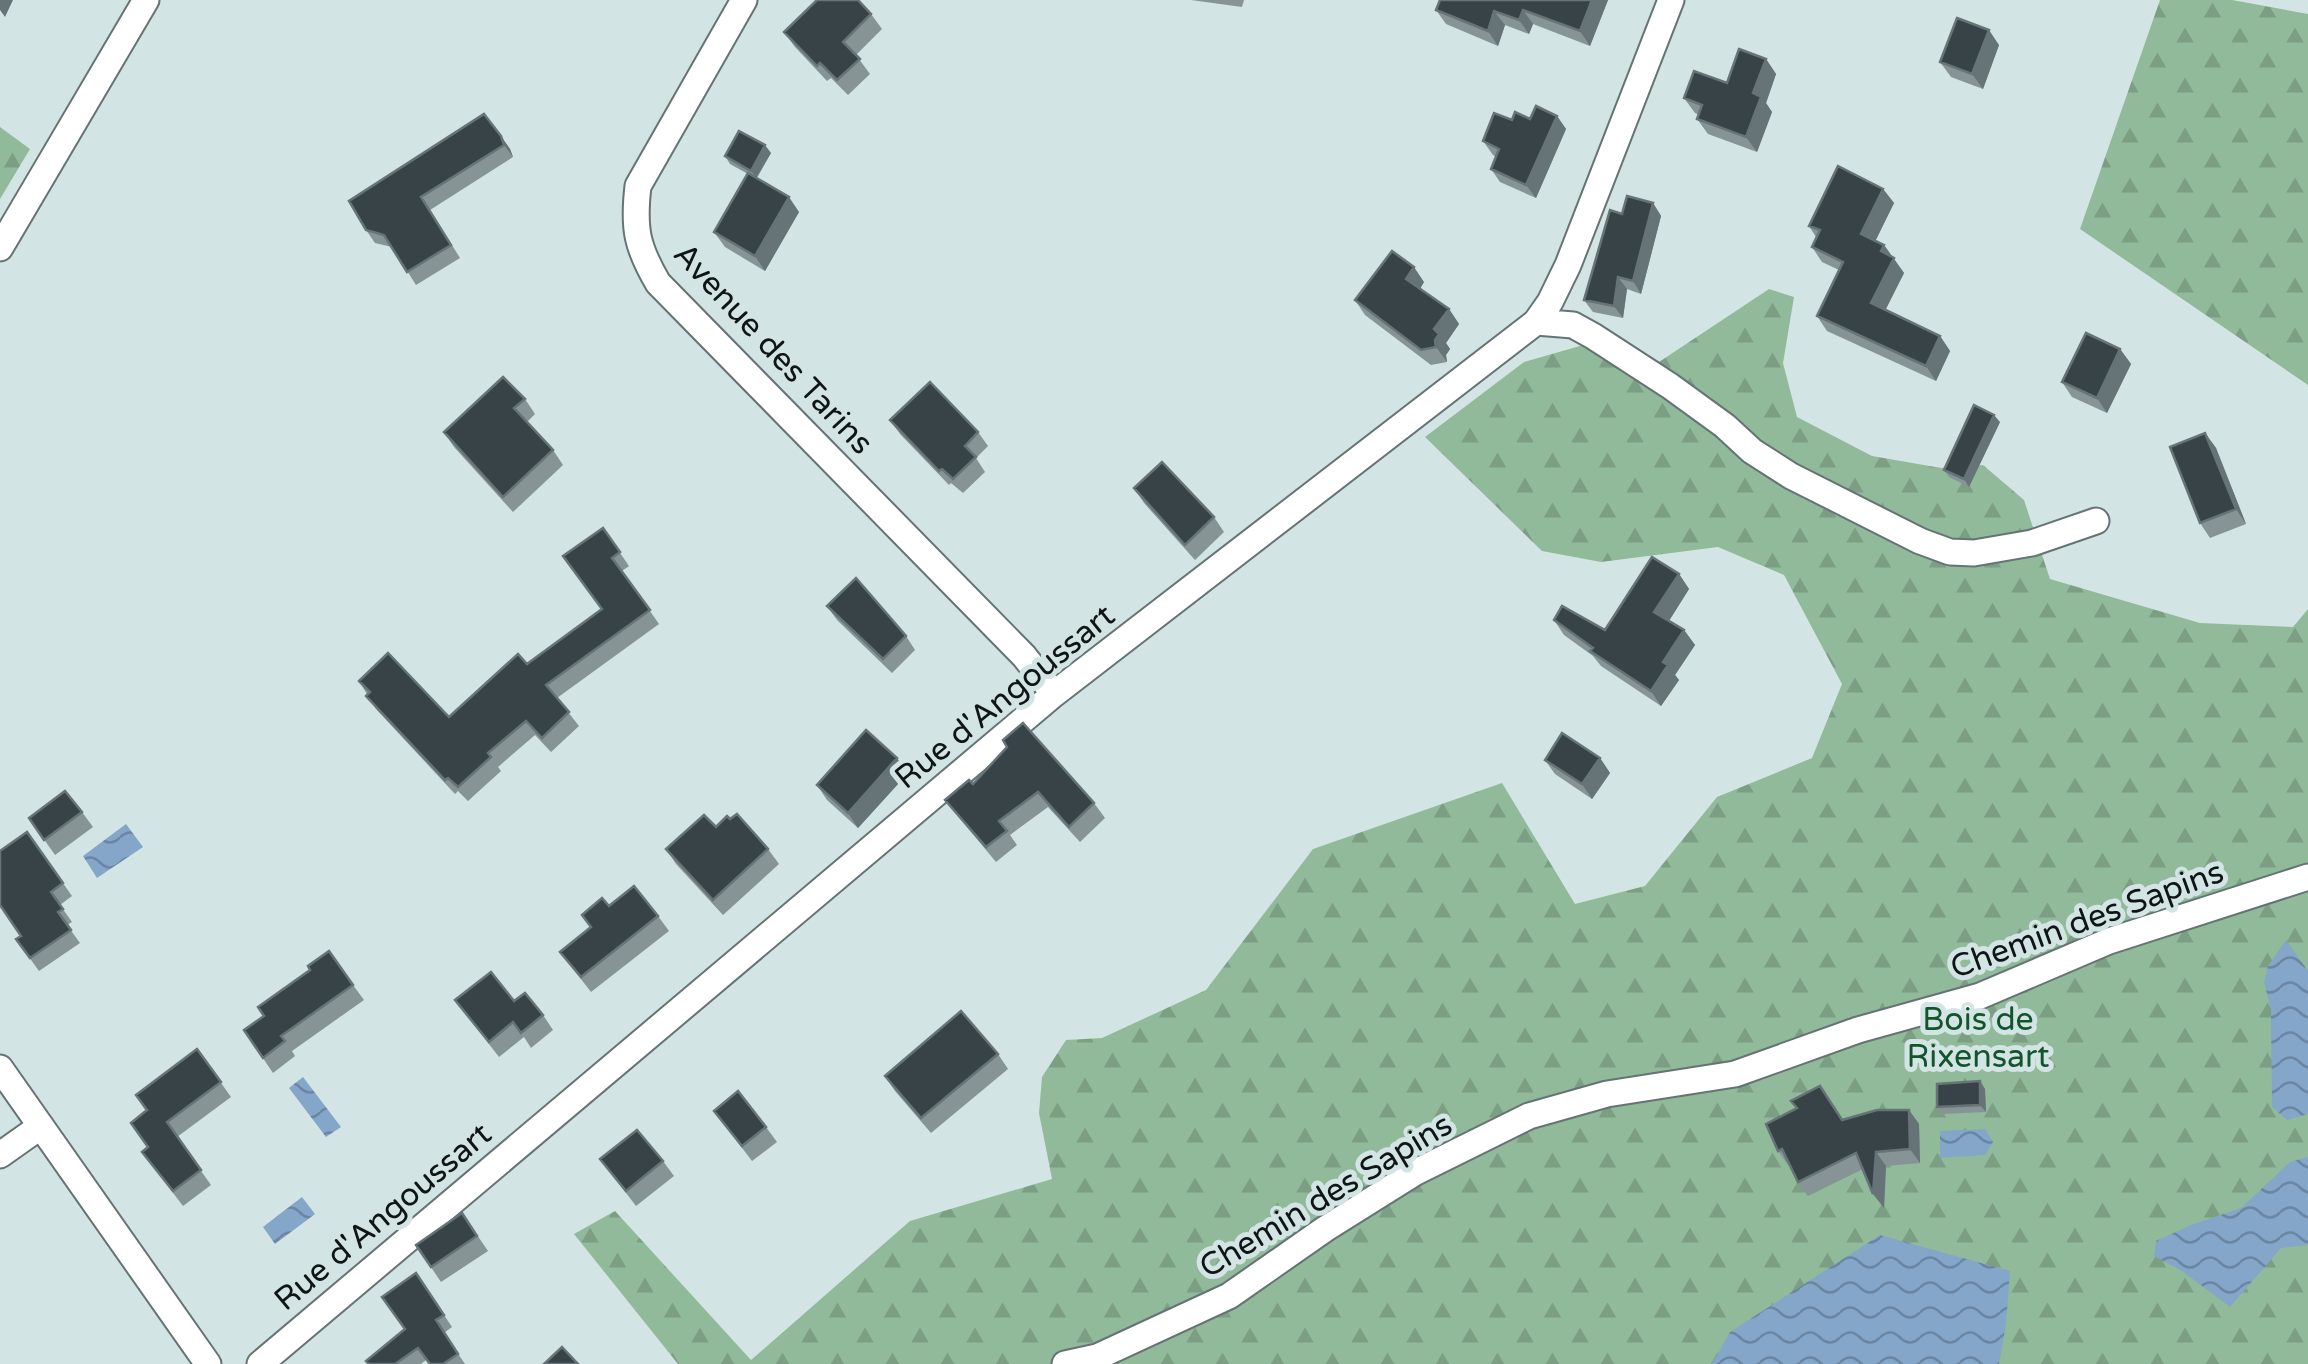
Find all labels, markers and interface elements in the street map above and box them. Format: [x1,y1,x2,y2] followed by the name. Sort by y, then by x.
[665,236,881,462] street label: Avenue des Tarins
[888,597,1122,797] street label: Rue d'Angoussart
[1945,853,2229,987] street label: Chemin des Sapins
[1906,1001,2050,1076] park label: Bois de Rixensart
[1193,1106,1459,1286] street label: Chemin des Sapins
[267,1115,499,1319] street label: Rue d'Angoussart

